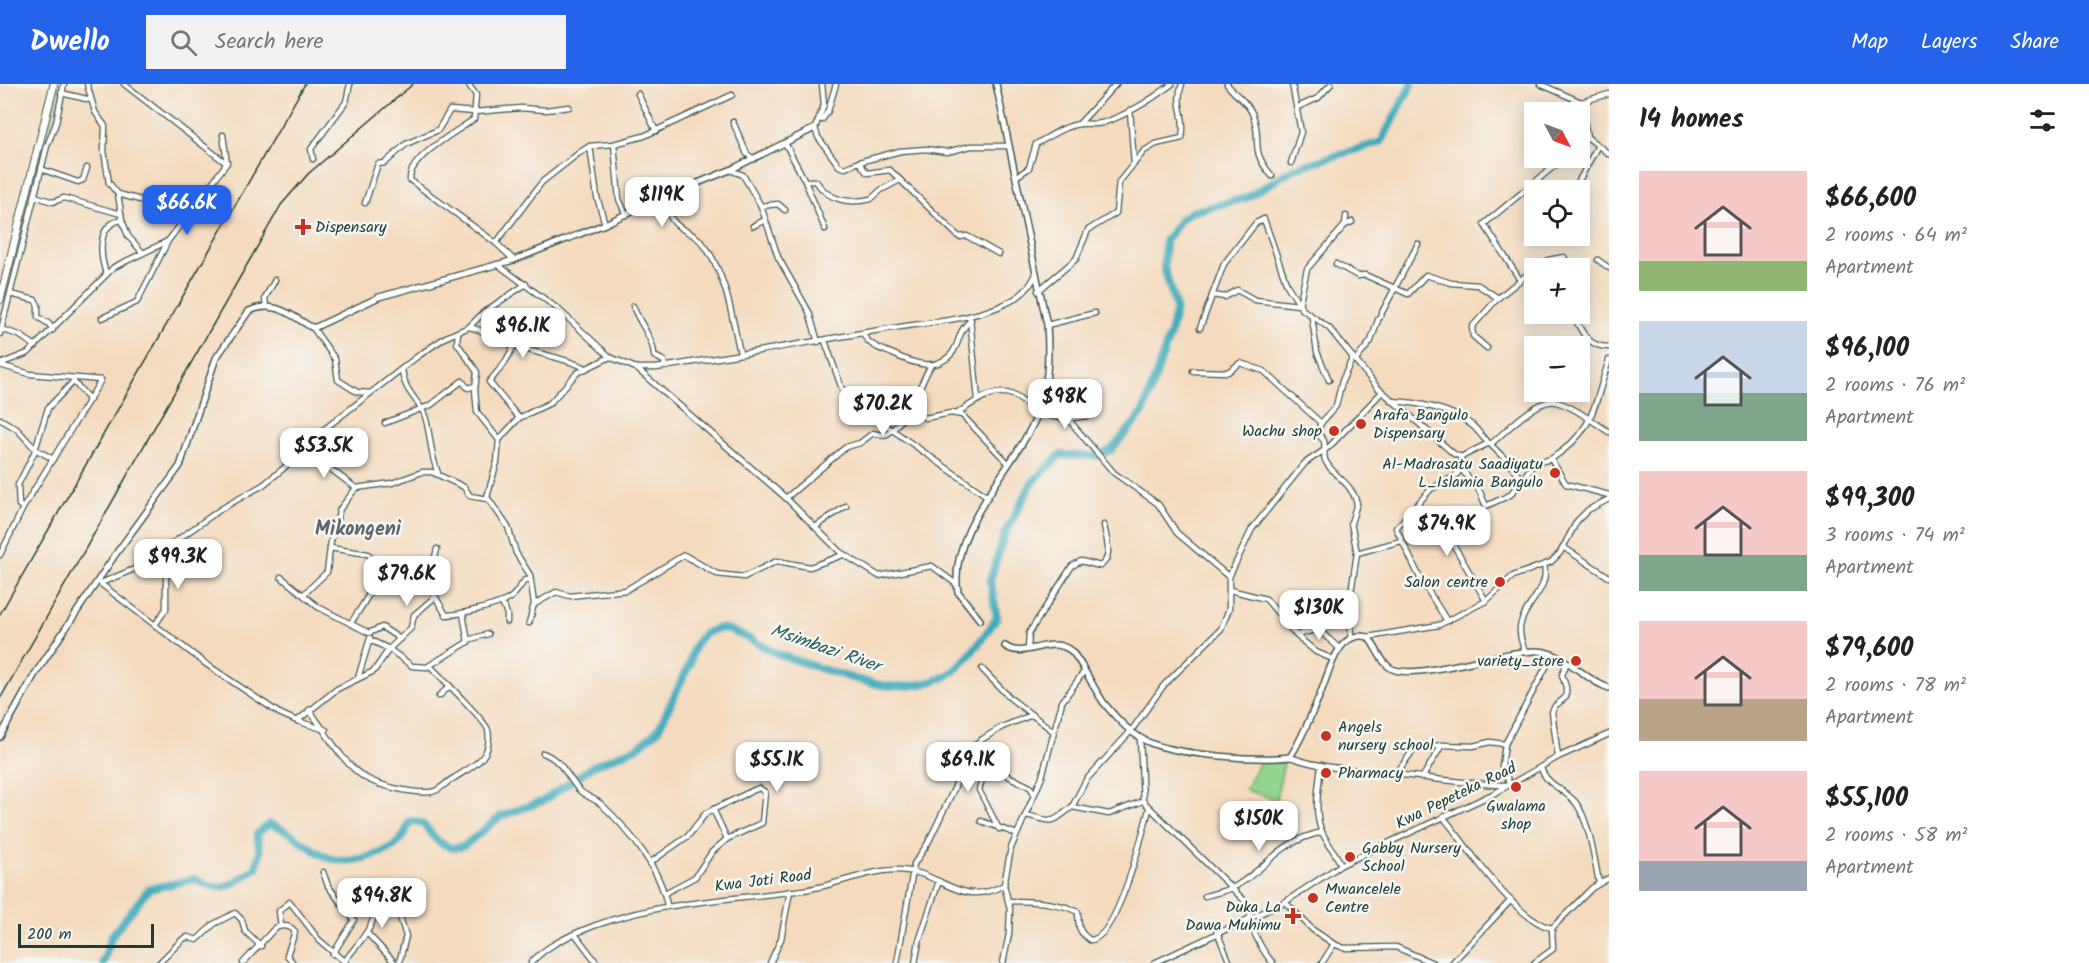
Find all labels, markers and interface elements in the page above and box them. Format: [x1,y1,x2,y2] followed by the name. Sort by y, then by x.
[146,15,566,69] search box
[30,20,110,65] text: Dwello
[215,25,323,60] text: Search here
[167,26,200,59] icon: search
[1851,26,1888,59] text: Map
[1921,26,1977,59] text: Layers
[2010,26,2059,59] text: Share
[1639,99,1744,141] text: 14 homes
[1524,102,1590,168] north arrow
[1524,102,1590,402] map controls
[2026,104,2059,137] icon: filters
[620,177,704,228] pin: $119K
[1825,178,1916,220] text: $66,600
[639,180,685,212] text: $119K
[1524,180,1590,246] button: locate
[138,185,236,236] pin: $66.6K
[156,188,218,220] text: $66.6K
[1687,195,1759,267] icon: home
[315,215,387,240] place label: Dispensary
[296,220,310,234] marker: Dispensary
[1825,220,1967,252] text: 2 rooms · 64 m²
[1825,252,1914,284] text: Apartment
[1524,258,1590,324] button: +
[474,308,572,359] pin: $96.1K
[495,311,551,343] text: $96.1K
[1825,328,1909,370] text: $96,100
[1524,336,1590,402] button: −
[1687,345,1759,417] icon: home
[1825,370,1965,402] text: 2 rooms · 76 m²
[1029,379,1101,430] pin: $98K
[1042,382,1088,414] text: $98K
[834,386,932,437] pin: $70.2K
[853,389,913,421] text: $70.2K
[1825,402,1914,434] text: Apartment
[1373,403,1468,446] place label: Arafa Bangulo Dispensary
[1354,417,1368,431] marker: Arafa Bangulo Dispensary
[1242,419,1322,444] place label: Wachu shop
[1327,424,1341,438] marker: Wachu shop
[275,428,373,479] pin: $53.5K
[294,431,354,463] text: $53.5K
[1382,452,1543,495] place label: Al-Madrasatu Saadiyatu L_Islamia Bangulo
[1548,466,1562,480] marker: Al-Madrasatu Saadiyatu L_Islamia Bangulo
[1825,478,1914,520] text: $99,300
[1687,495,1759,567] icon: home
[1398,506,1496,557] pin: $74.9K
[1417,509,1477,541] text: $74.9K
[315,514,402,546] district label: Mikongeni
[1825,520,1965,552] text: 3 rooms · 74 m²
[129,539,227,590] pin: $99.3K
[148,542,208,574] text: $99.3K
[1825,552,1914,584] text: Apartment
[358,556,456,607] pin: $79.6K
[377,559,437,591] text: $79.6K
[1404,570,1488,595] place label: Salon centre
[1493,575,1507,589] marker: Salon centre
[1277,590,1361,641] pin: $130K
[1293,593,1345,625] text: $130K
[766,617,888,683] water label: Msimbazi River
[1825,628,1913,670] text: $79,600
[1687,645,1759,717] icon: home
[1477,649,1564,674] place label: variety_store
[1569,654,1583,668] marker: variety_store
[1825,670,1966,702] text: 2 rooms · 78 m²
[1825,702,1914,734] text: Apartment
[1338,715,1434,758] place label: Angels nursery school
[1319,729,1333,743] marker: Angels nursery school
[728,742,826,793] pin: $55.1K
[919,742,1017,793] pin: $69.1K
[750,745,804,777] text: $55.1K
[940,745,996,777] text: $69.1K
[1391,755,1522,836] street label: Kwa Pepeteka Road
[1338,761,1403,786] place label: Pharmacy
[1319,766,1333,780] marker: Pharmacy
[1825,778,1908,820] text: $55,100
[1509,780,1523,794] marker: Gwalama shop
[1486,794,1546,837] place label: Gwalama shop
[1687,795,1759,867] icon: home
[1217,801,1301,852] pin: $150K
[1234,804,1284,836] text: $150K
[1825,820,1967,852] text: 2 rooms · 58 m²
[1362,836,1461,879] place label: Gabby Nursery School
[1343,850,1357,864] marker: Gabby Nursery School
[1825,852,1914,884] text: Apartment
[713,863,814,899] street label: Kwa Joti Road
[1325,877,1401,920] place label: Mwancelele Centre
[333,878,431,929] pin: $94.8K
[351,881,413,913] text: $94.8K
[1306,891,1320,905] marker: Mwancelele Centre
[1185,895,1281,938] place label: Duka La Dawa Muhimu
[1286,909,1300,923] marker: Duka La Dawa Muhimu
[18,921,154,948] scale bar
[27,922,71,947] text: 200 m

